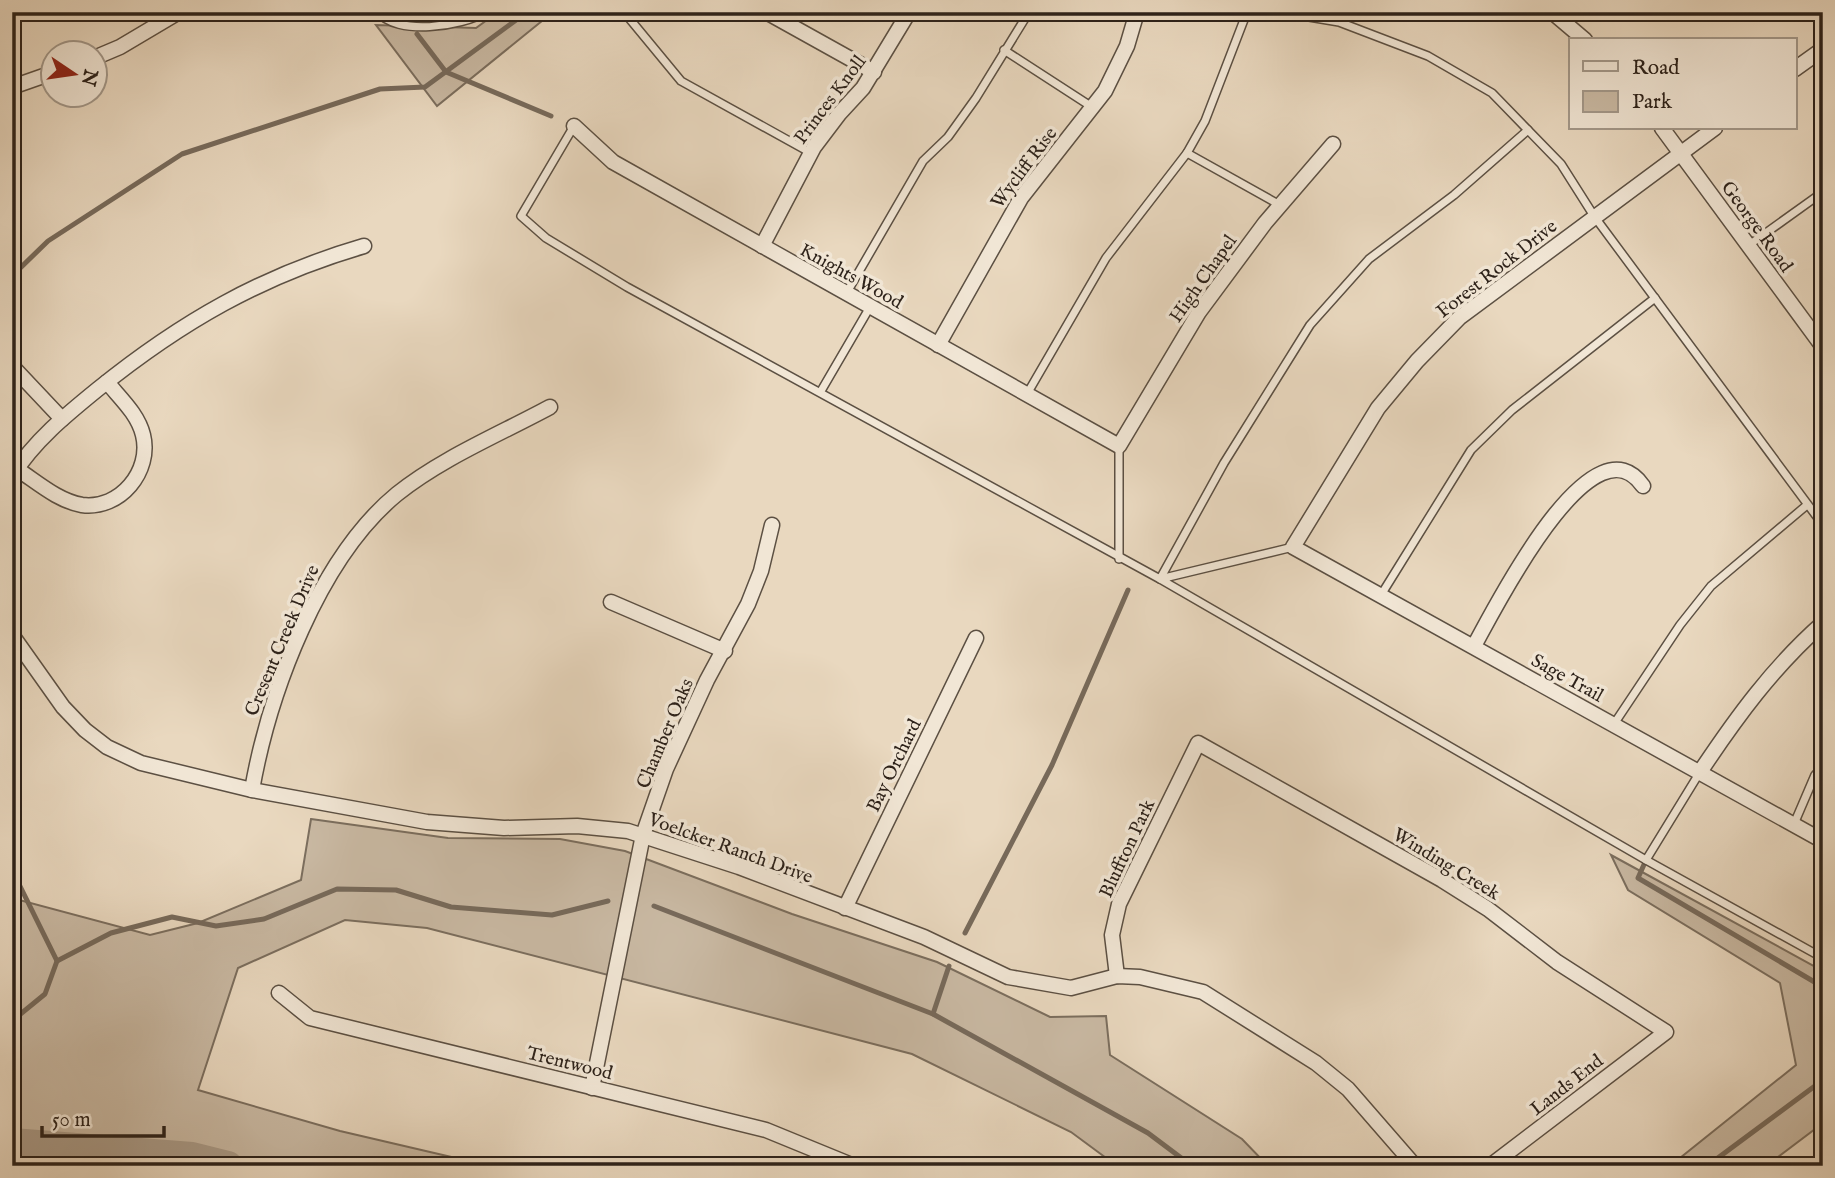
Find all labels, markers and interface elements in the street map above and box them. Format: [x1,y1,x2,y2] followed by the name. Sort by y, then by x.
[38,38,108,108] north arrow
[1569,38,1797,130] legend
[789,50,872,149] street label: Princes Knoll
[1632,55,1680,82] text: Road
[75,66,102,89] text: N
[1632,89,1673,116] text: Park
[986,123,1063,214] street label: Wycliff Rise
[1715,177,1798,278] street label: George Road
[1432,215,1563,324] street label: Forest Rock Drive
[1165,230,1243,328] street label: High Chapel
[795,239,908,315] street label: Knights Wood
[240,561,326,720] street label: Cresent Creek Drive
[1527,649,1608,709] street label: Sage Trail
[632,675,700,792] street label: Chamber Oaks
[862,715,928,816] street label: Bay Orchard
[1095,795,1161,902] street label: Bluffton Park
[644,808,816,890] street label: Voelcker Ranch Drive
[1388,823,1505,907] street label: Winding Creek
[524,1042,616,1086] street label: Trentwood
[1526,1049,1609,1122] street label: Lands End
[42,1094,164,1138] scale bar
[52,1107,91,1134] text: 50 m

